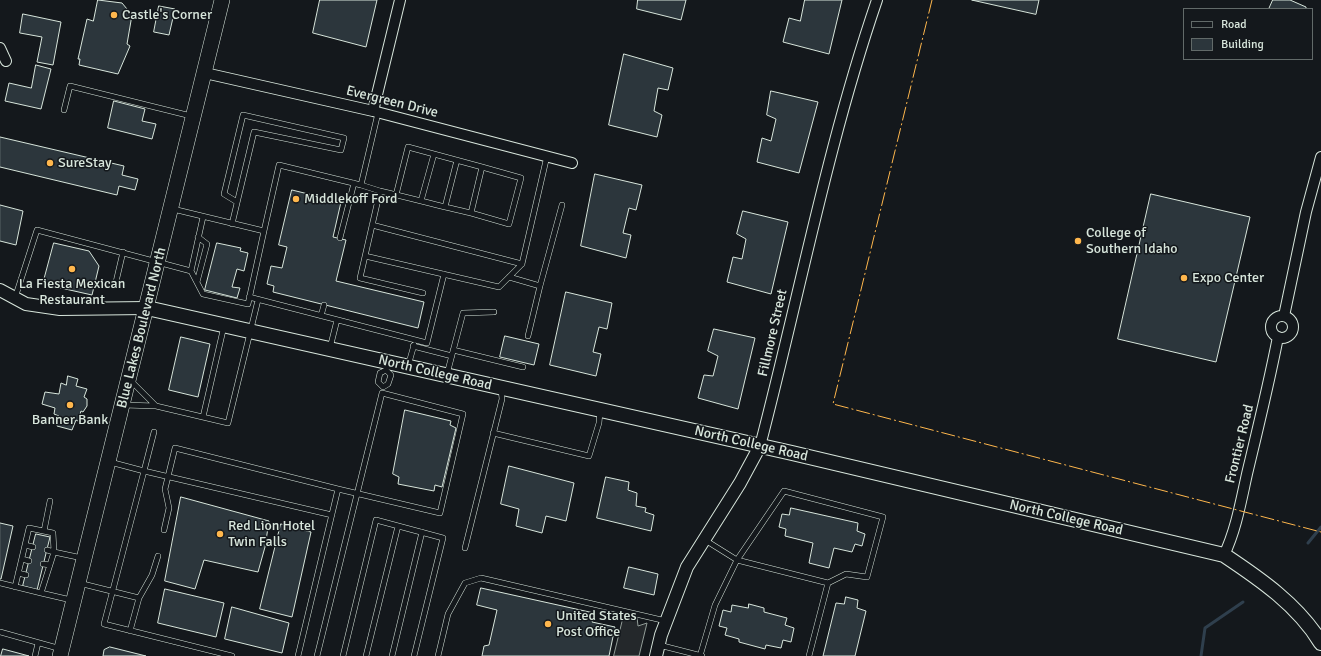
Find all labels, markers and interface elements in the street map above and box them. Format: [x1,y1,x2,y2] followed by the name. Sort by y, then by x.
[122,7,212,23] place label: Castle's Corner
[1183,8,1313,60] legend
[109,10,119,20] marker: Castle's Corner
[1221,17,1247,32] text: Road
[1221,37,1264,52] text: Building
[344,82,440,122] street label: Evergreen Drive
[58,155,111,171] place label: SureStay
[45,158,55,168] marker: SureStay
[304,191,398,207] place label: Middlekoff Ford
[291,194,301,204] marker: Middlekoff Ford
[1086,225,1178,258] place label: College of Southern Idaho
[1073,236,1083,246] marker: College of Southern Idaho
[114,246,170,410] street label: Blue Lakes Boulevard North
[67,264,77,274] marker: La Fiesta Mexican Restaurant
[1192,270,1264,286] place label: Expo Center
[1179,273,1189,283] marker: Expo Center
[19,276,125,308] place label: La Fiesta Mexican Restaurant
[755,288,791,378] street label: Fillmore Street
[377,352,493,394] street label: North College Road
[65,400,75,410] marker: Banner Bank
[1222,403,1258,485] street label: Frontier Road
[32,412,108,428] place label: Banner Bank
[693,423,809,465] street label: North College Road
[1008,497,1124,539] street label: North College Road
[228,518,315,550] place label: Red Lion Hotel Twin Falls
[215,529,225,539] marker: Red Lion Hotel Twin Falls
[556,608,637,640] place label: United States Post Office
[543,619,553,629] marker: United States Post Office

